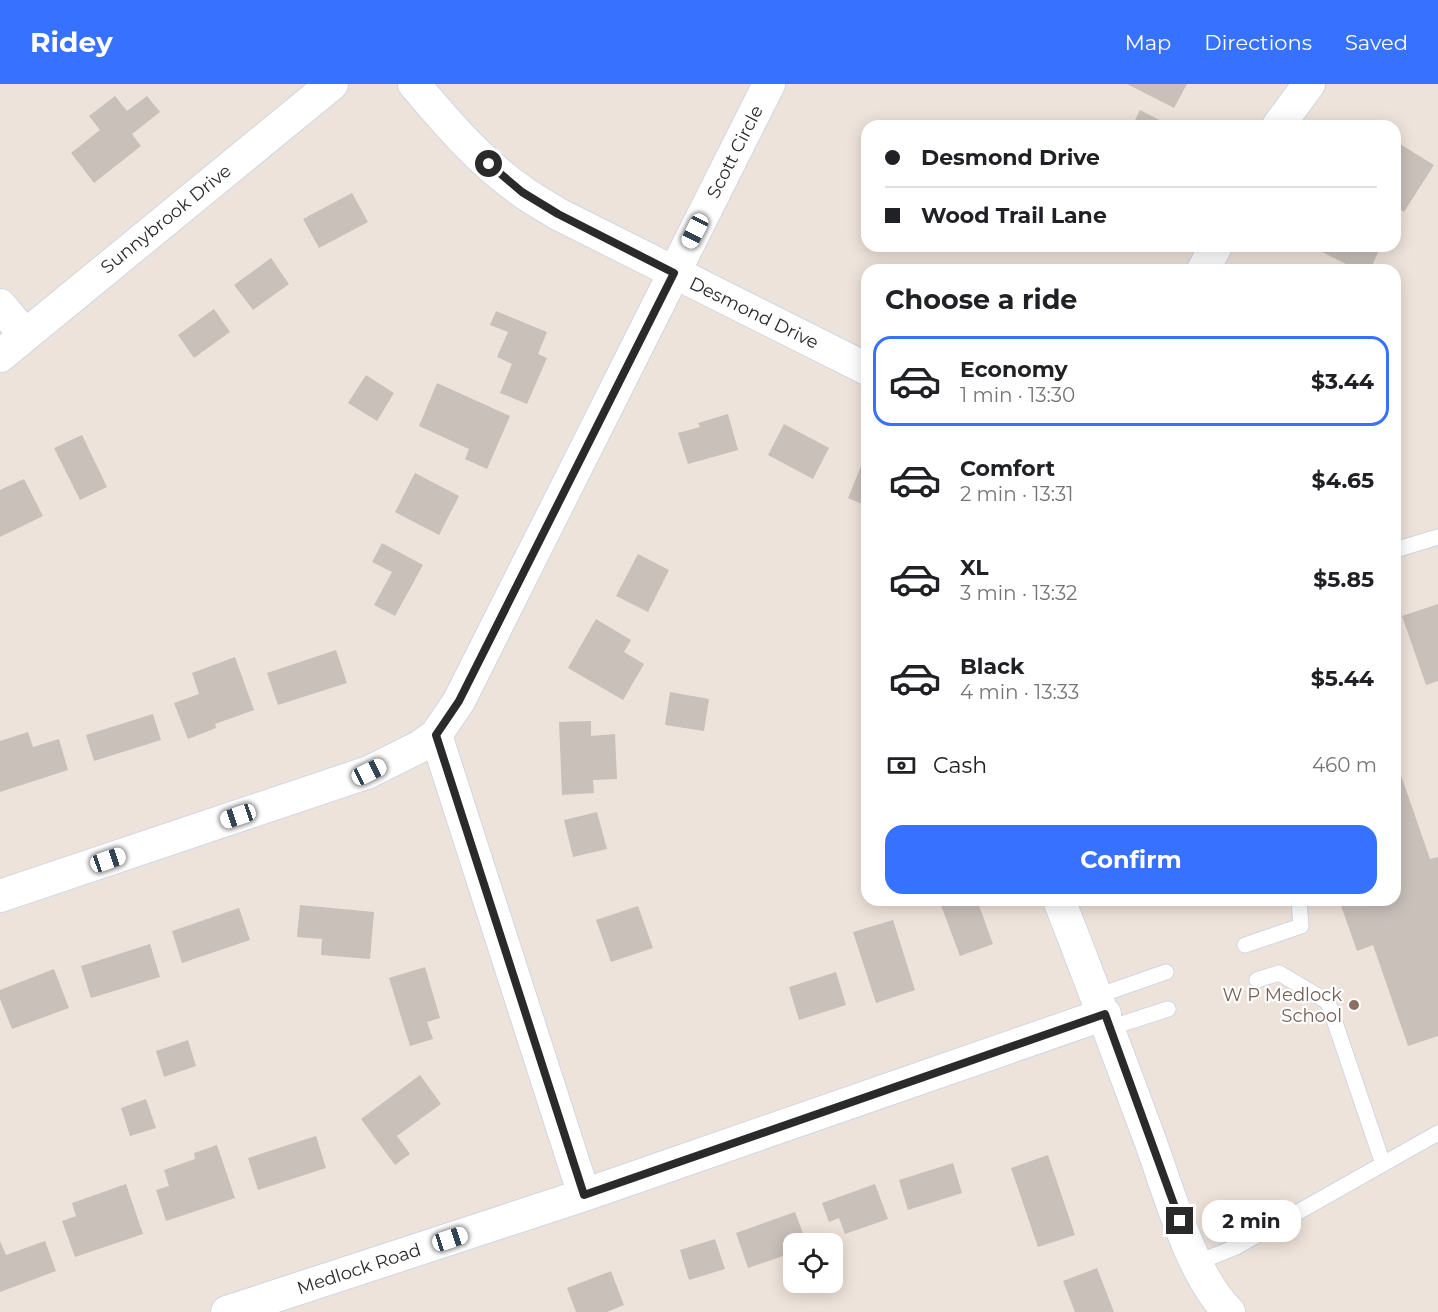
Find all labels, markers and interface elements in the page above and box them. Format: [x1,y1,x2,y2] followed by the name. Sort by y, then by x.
[30,25,113,59] text: Ridey
[1125,30,1171,55] text: Map
[1204,30,1312,55] text: Directions
[1345,30,1408,55] text: Saved
[702,102,768,202] street label: Scott Circle
[921,144,1100,171] text: Desmond Drive
[475,150,502,177] route start
[96,160,236,278] street label: Sunnybrook Drive
[921,202,1107,229] text: Wood Trail Lane
[679,211,711,251] car
[686,272,822,354] street label: Desmond Drive
[885,283,1077,316] text: Choose a ride
[888,354,942,408] icon: car
[960,356,1068,383] text: Economy
[1311,368,1374,395] text: $3.44
[960,383,1075,407] text: 1 min · 13:30
[888,453,942,507] icon: car
[960,455,1055,482] text: Comfort
[1312,467,1374,494] text: $4.65
[960,482,1073,506] text: 2 min · 13:31
[888,552,942,606] icon: car
[960,554,989,581] text: XL
[1313,566,1374,593] text: $5.85
[960,581,1077,605] text: 3 min · 13:32
[888,651,942,705] icon: car
[960,653,1024,680] text: Black
[1311,665,1374,692] text: $5.44
[960,680,1079,704] text: 4 min · 13:33
[885,749,918,782] icon: cash
[933,752,987,779] text: Cash
[1312,753,1377,777] text: 460 m
[349,756,389,788] car
[218,802,258,830] car
[885,825,1377,894] button: Confirm
[88,846,128,874] car
[1222,984,1342,1027] place label: W P Medlock School
[1347,998,1361,1012] marker: W P Medlock School
[1201,1200,1300,1242] callout: 2 min
[1166,1207,1193,1234] route end
[1222,1209,1281,1233] text: 2 min
[430,1225,470,1253] car
[783,1233,843,1293] map controls
[783,1233,843,1293] button: locate
[294,1239,424,1299] street label: Medlock Road

